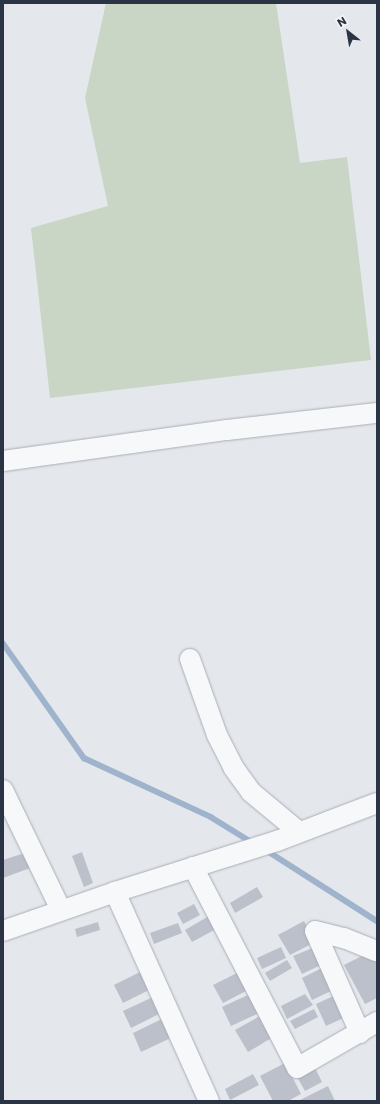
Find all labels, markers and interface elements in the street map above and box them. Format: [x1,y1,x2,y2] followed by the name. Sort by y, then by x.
[328,12,368,52] north arrow
[334,13,349,31] text: N

